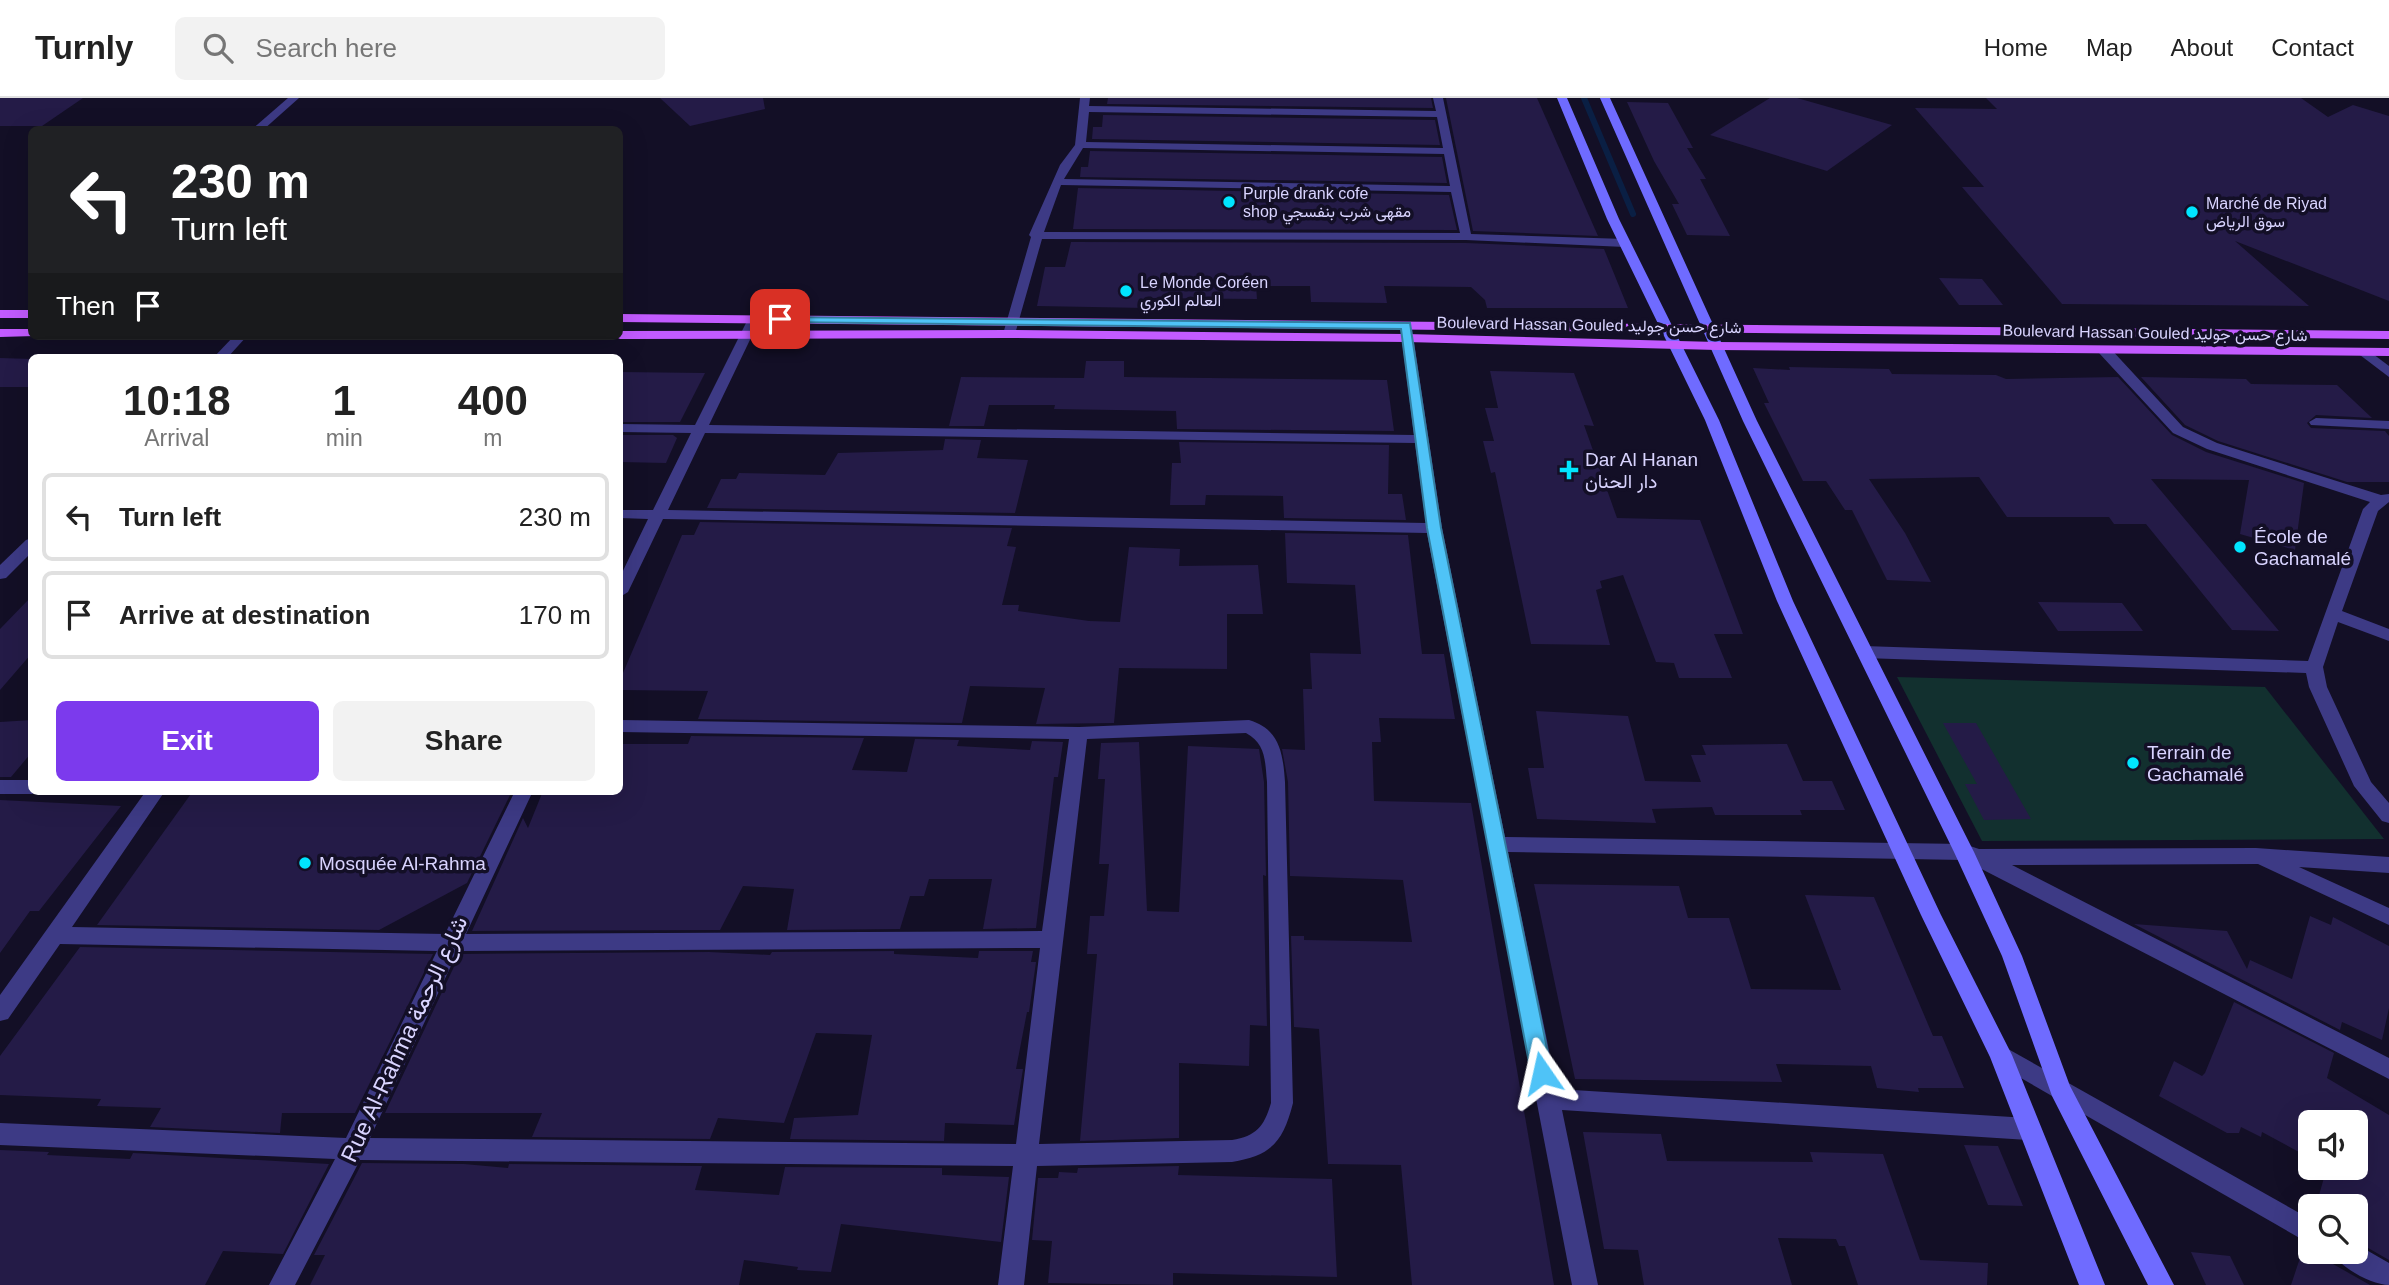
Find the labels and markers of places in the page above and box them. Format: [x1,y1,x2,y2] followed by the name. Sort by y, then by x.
[1243,185,1411,225] place label: Purple drank cofe shop مقهى شرب بنفسجي
[1221,194,1237,210] marker: Purple drank cofe shop مقهى شرب بنفسجي
[2206,195,2327,232] place label: Marché de Riyad سوق الرياض
[2184,204,2200,220] marker: Marché de Riyad سوق الرياض
[1140,274,1268,314] place label: Le Monde Coréen العالم الكوري
[1118,283,1134,299] marker: Le Monde Coréen العالم الكوري
[750,289,810,349] pin
[1585,449,1698,493] place label: Dar Al Hanan دار الحنان
[1559,460,1579,480] marker: Dar Al Hanan دار الحنان
[2254,526,2351,569] place label: École de Gachamalé
[2232,539,2248,555] marker: École de Gachamalé
[2147,742,2244,785] place label: Terrain de Gachamalé
[2125,755,2141,771] marker: Terrain de Gachamalé
[319,853,486,874] place label: Mosquée Al-Rahma
[297,855,313,871] marker: Mosquée Al-Rahma

